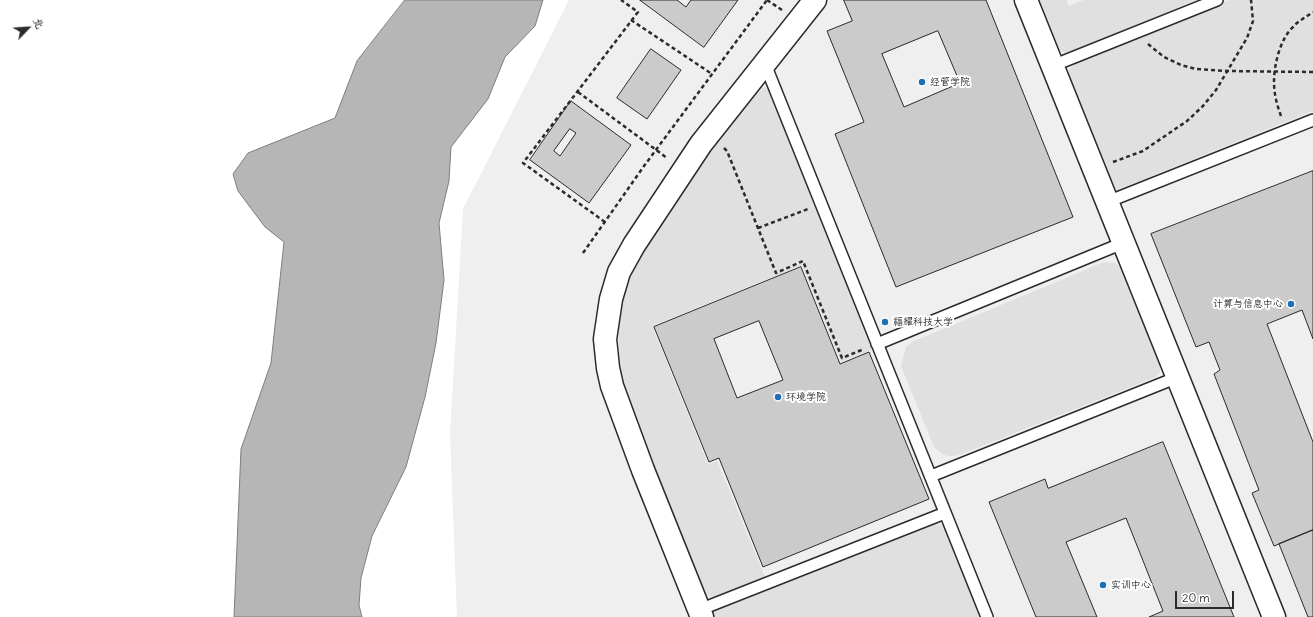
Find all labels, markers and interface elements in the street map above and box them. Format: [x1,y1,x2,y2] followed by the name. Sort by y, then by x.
[8,8,48,48] north arrow
[30,15,48,31] text: 北
[930,76,970,88] place label: 经管学院
[917,77,927,87] marker: 经管学院
[1213,298,1283,310] place label: 计算与信息中心
[1286,299,1296,309] marker: 计算与信息中心
[893,316,953,328] place label: 福耀科技大学
[880,317,890,327] marker: 福耀科技大学
[786,391,826,403] place label: 环境学院
[773,392,783,402] marker: 环境学院
[1111,579,1151,591] place label: 实训中心
[1098,580,1108,590] marker: 实训中心
[1177,583,1236,609] scale bar
[1182,590,1210,605] text: 20 m

